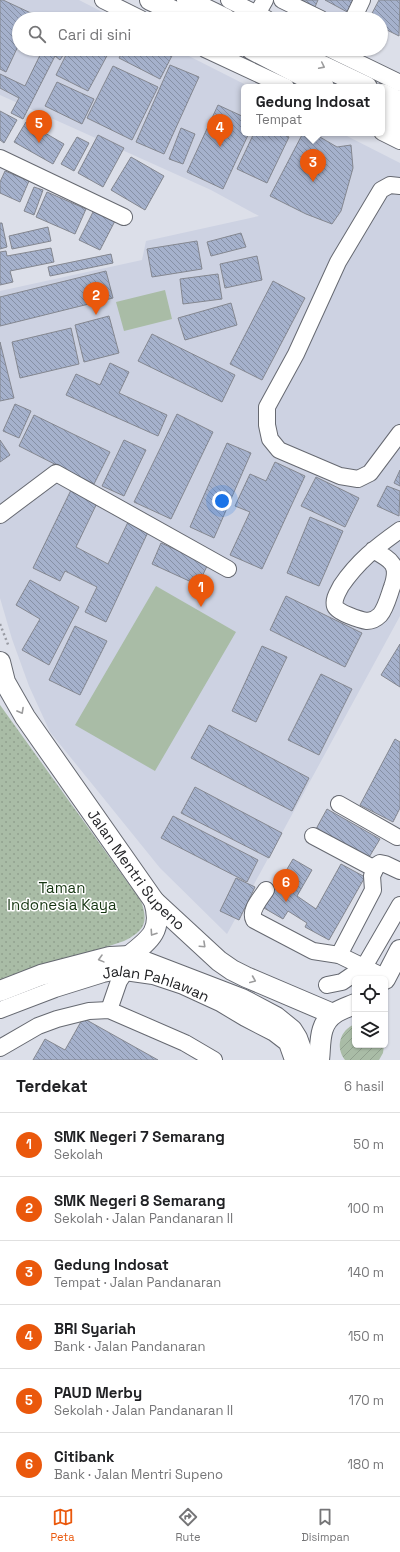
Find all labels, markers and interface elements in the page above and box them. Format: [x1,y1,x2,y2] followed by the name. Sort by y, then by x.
[12,12,388,56] search box
[26,23,48,45] icon: search
[58,25,131,44] text: Cari di sini
[317,61,325,69] one-way arrow
[241,84,385,136] popup
[256,92,370,111] text: Gedung Indosat
[26,110,52,143] pin: 5
[256,111,302,128] text: Tempat
[207,114,233,147] pin: 4
[300,149,326,182] pin: 3
[83,282,109,315] pin: 2
[212,491,232,511] your location
[188,574,214,607] pin: 1
[17,706,24,714] one-way arrow
[83,805,189,934] street label: Jalan Mentri Supeno
[273,869,299,902] pin: 6
[7,878,117,914] park label: Taman Indonesia Kaya
[150,928,157,935] one-way arrow
[198,941,205,948] one-way arrow
[98,954,105,963] one-way arrow
[100,961,213,1006] street label: Jalan Pahlawan
[249,975,257,983] one-way arrow
[352,976,388,1048] map controls
[352,976,388,1012] button: locate
[352,1012,388,1048] button: layers
[16,1075,88,1097] text: Terdekat
[344,1078,384,1095] text: 6 hasil
[54,1127,225,1146] text: SMK Negeri 7 Semarang
[26,1136,32,1153] text: 1
[353,1136,384,1153] text: 50 m
[54,1146,103,1163] text: Sekolah
[54,1191,225,1210] text: SMK Negeri 8 Semarang
[25,1200,33,1217] text: 2
[347,1200,384,1217] text: 100 m
[54,1210,233,1227] text: Sekolah · Jalan Pandanaran II
[54,1255,169,1274] text: Gedung Indosat
[25,1264,33,1281] text: 3
[348,1264,384,1281] text: 140 m
[54,1274,221,1291] text: Tempat · Jalan Pandanaran
[54,1319,136,1338] text: BRI Syariah
[25,1328,33,1345] text: 4
[348,1328,384,1345] text: 150 m
[54,1338,206,1355] text: Bank · Jalan Pandanaran
[54,1383,142,1402] text: PAUD Merby
[25,1392,33,1409] text: 5
[348,1392,384,1409] text: 170 m
[54,1402,233,1419] text: Sekolah · Jalan Pandanaran II
[54,1447,114,1466] text: Citibank
[25,1456,33,1473] text: 6
[348,1456,384,1473] text: 180 m
[54,1466,223,1483] text: Bank · Jalan Mentri Supeno
[50,1506,75,1544] tab: Peta
[175,1506,201,1544] tab: Rute
[301,1506,350,1544] tab: Disimpan

